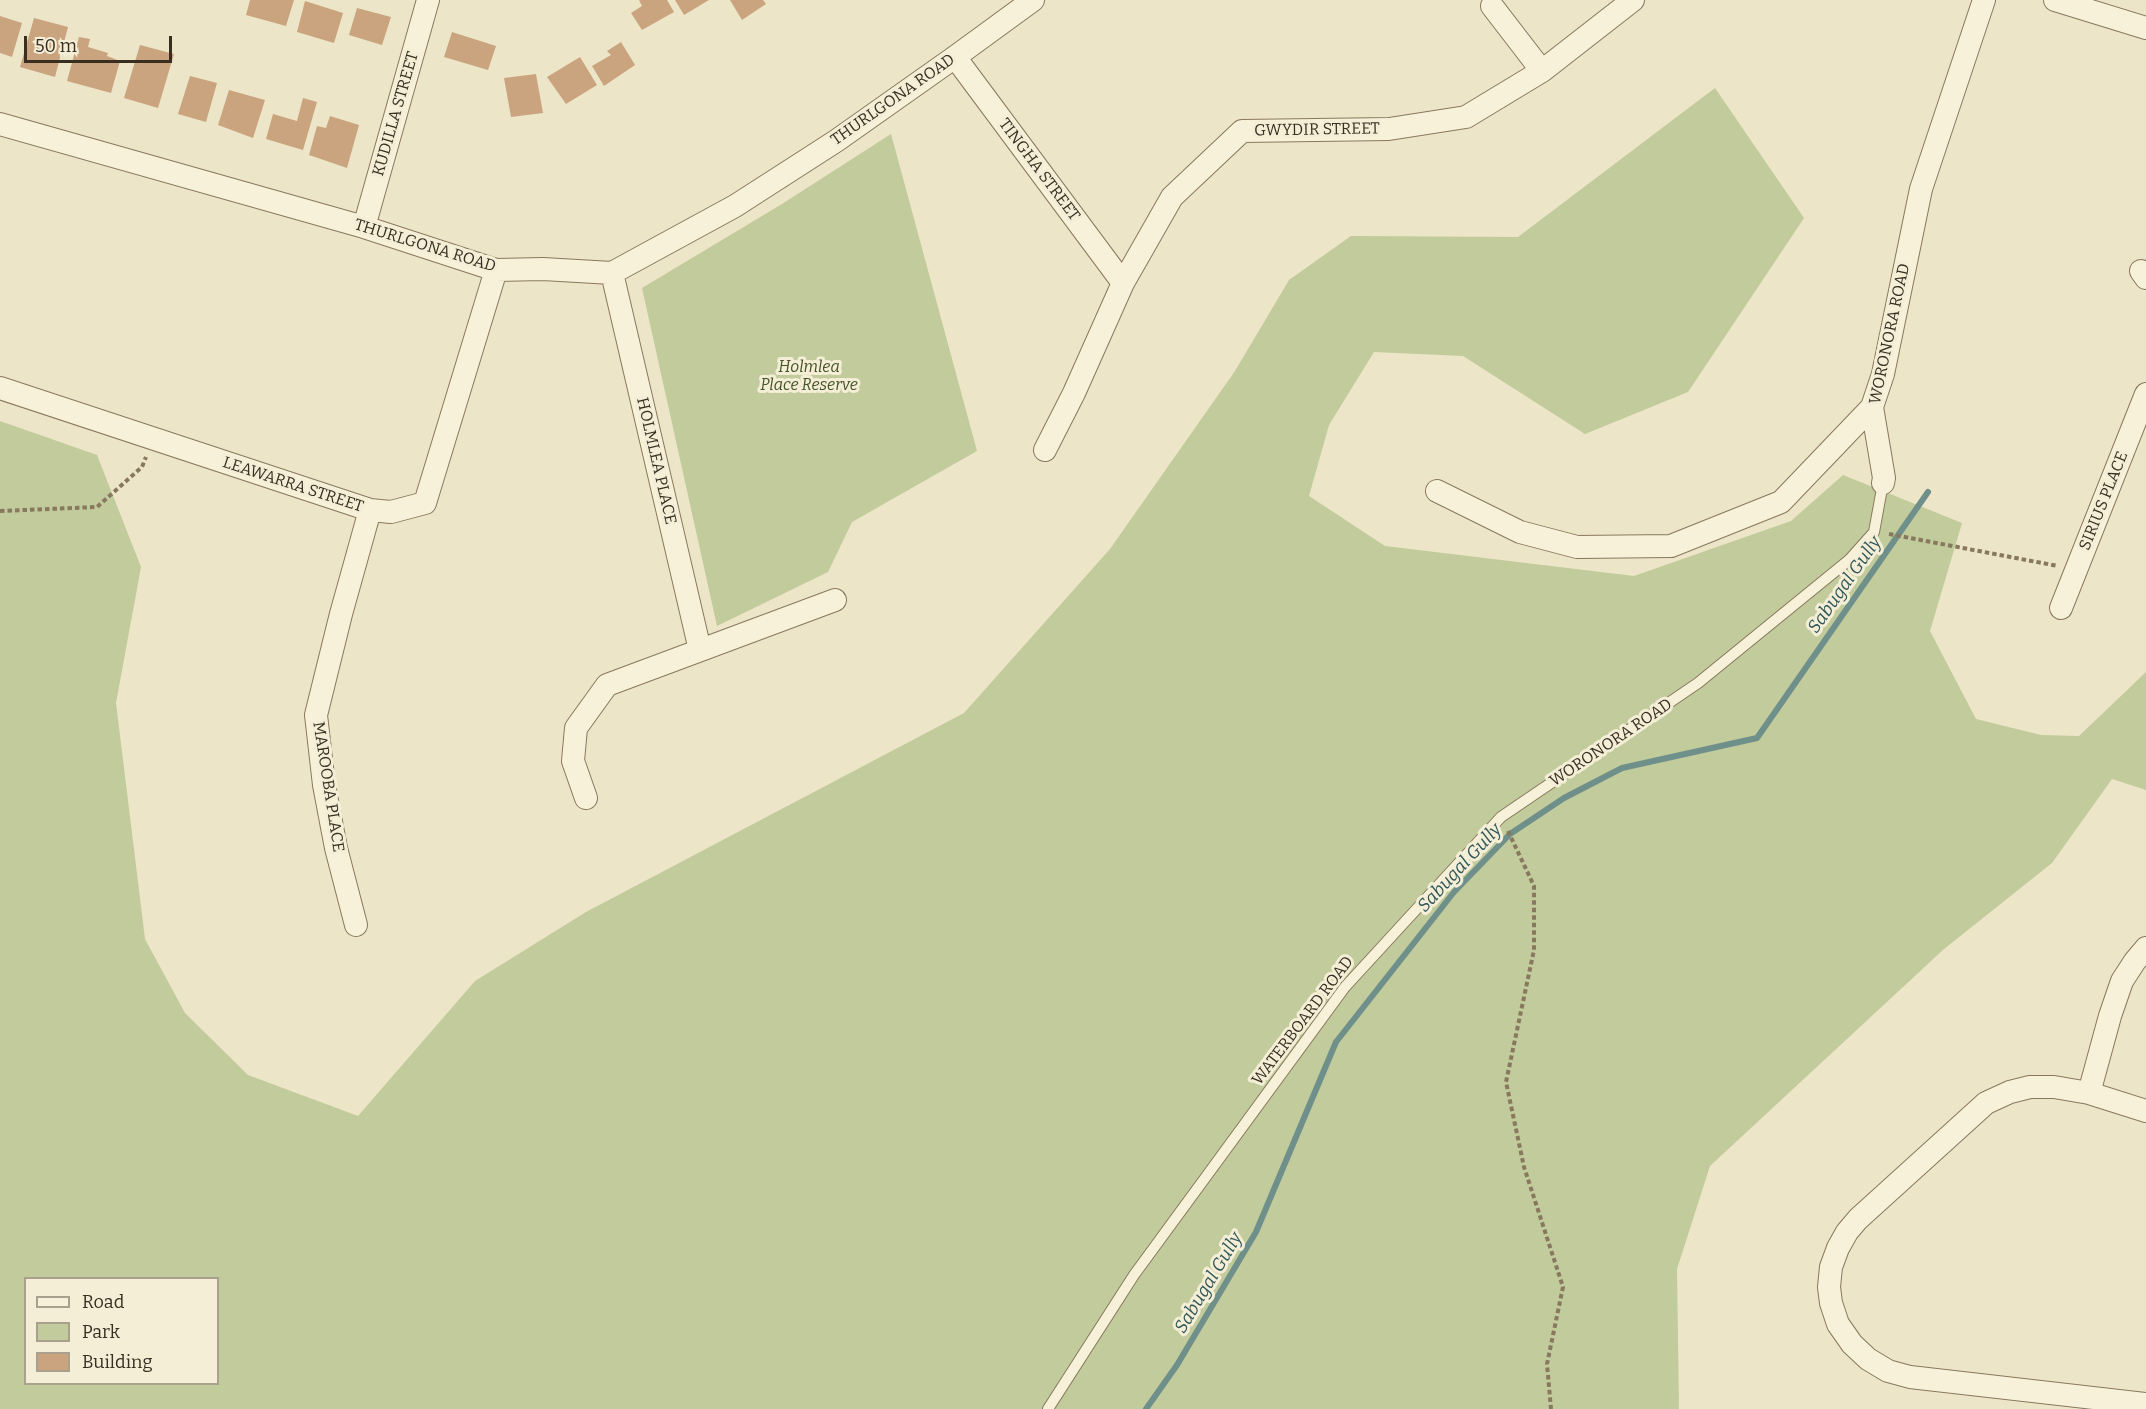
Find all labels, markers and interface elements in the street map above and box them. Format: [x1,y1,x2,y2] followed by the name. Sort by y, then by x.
[27,24,176,62] scale bar
[35,35,77,57] text: 50 m
[369,50,423,178] street label: KUDILLA STREET
[827,50,959,150] street label: THURLGONA ROAD
[994,115,1084,225] street label: TINGHA STREET
[1254,119,1380,141] street label: GWYDIR STREET
[352,215,498,277] street label: THURLGONA ROAD
[1866,262,1914,406] street label: WORONORA ROAD
[760,358,858,396] park label: Holmlea Place Reserve
[632,396,680,526] street label: HOLMLEA PLACE
[2075,449,2133,553] street label: SIRIUS PLACE
[220,453,366,517] street label: LEAWARRA STREET
[1804,532,1886,638] water label: Sabugal Gully
[1546,695,1676,791] street label: WORONORA ROAD
[308,720,348,854] street label: MAROOBA PLACE
[1413,819,1507,917] water label: Sabugal Gully
[1248,953,1358,1089] street label: WATERBOARD ROAD
[1171,1229,1247,1337] water label: Sabugal Gully
[24,1277,219,1385] legend
[82,1291,124,1313] text: Road
[82,1321,120,1343] text: Park
[82,1351,153,1373] text: Building

